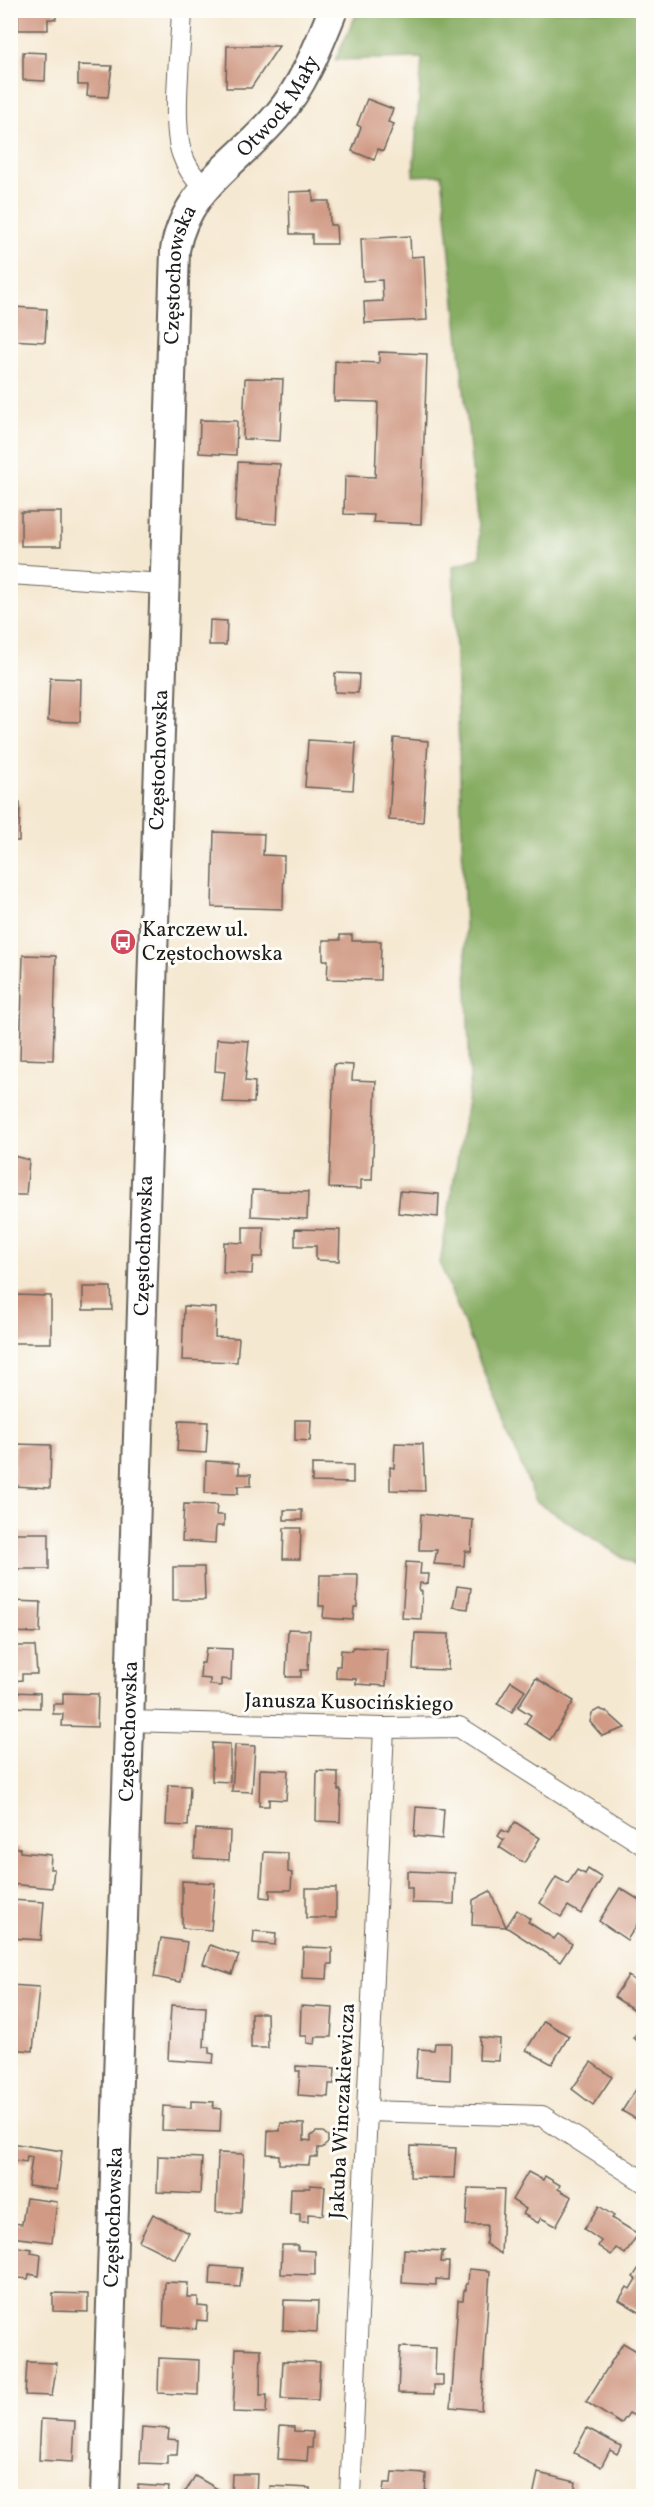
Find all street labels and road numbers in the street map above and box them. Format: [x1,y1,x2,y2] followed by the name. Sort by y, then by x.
[230,50,327,164] street label: Otwock Mały
[158,200,204,345] street label: Częstochowska
[142,689,176,831] street label: Częstochowska
[127,1175,161,1317] street label: Częstochowska
[112,1660,146,1802] street label: Częstochowska
[244,1687,454,1719] street label: Janusza Kusocińskiego
[323,2002,363,2220] street label: Jakuba Winczakiewicza
[97,2146,130,2288] street label: Częstochowska

